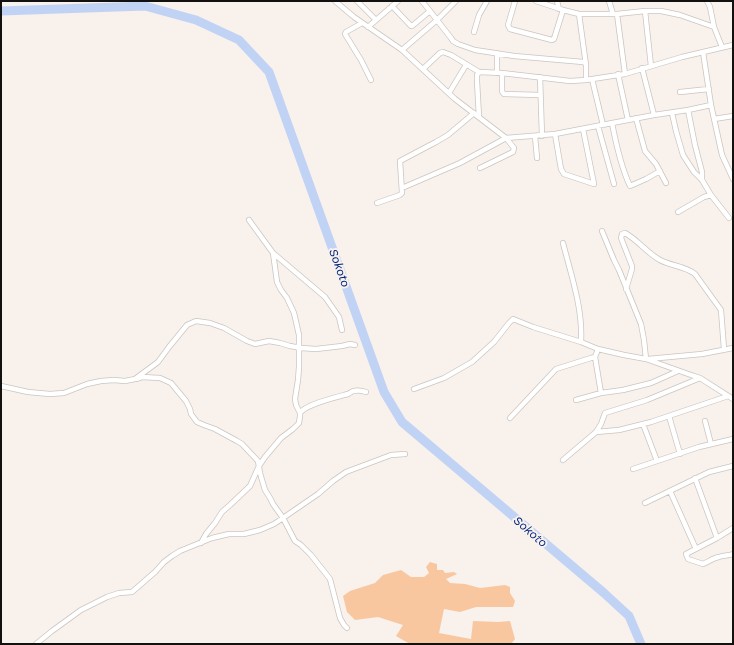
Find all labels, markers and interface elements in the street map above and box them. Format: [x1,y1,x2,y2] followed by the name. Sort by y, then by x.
[325,247,353,289] water label: Sokoto
[510,513,550,551] water label: Sokoto

